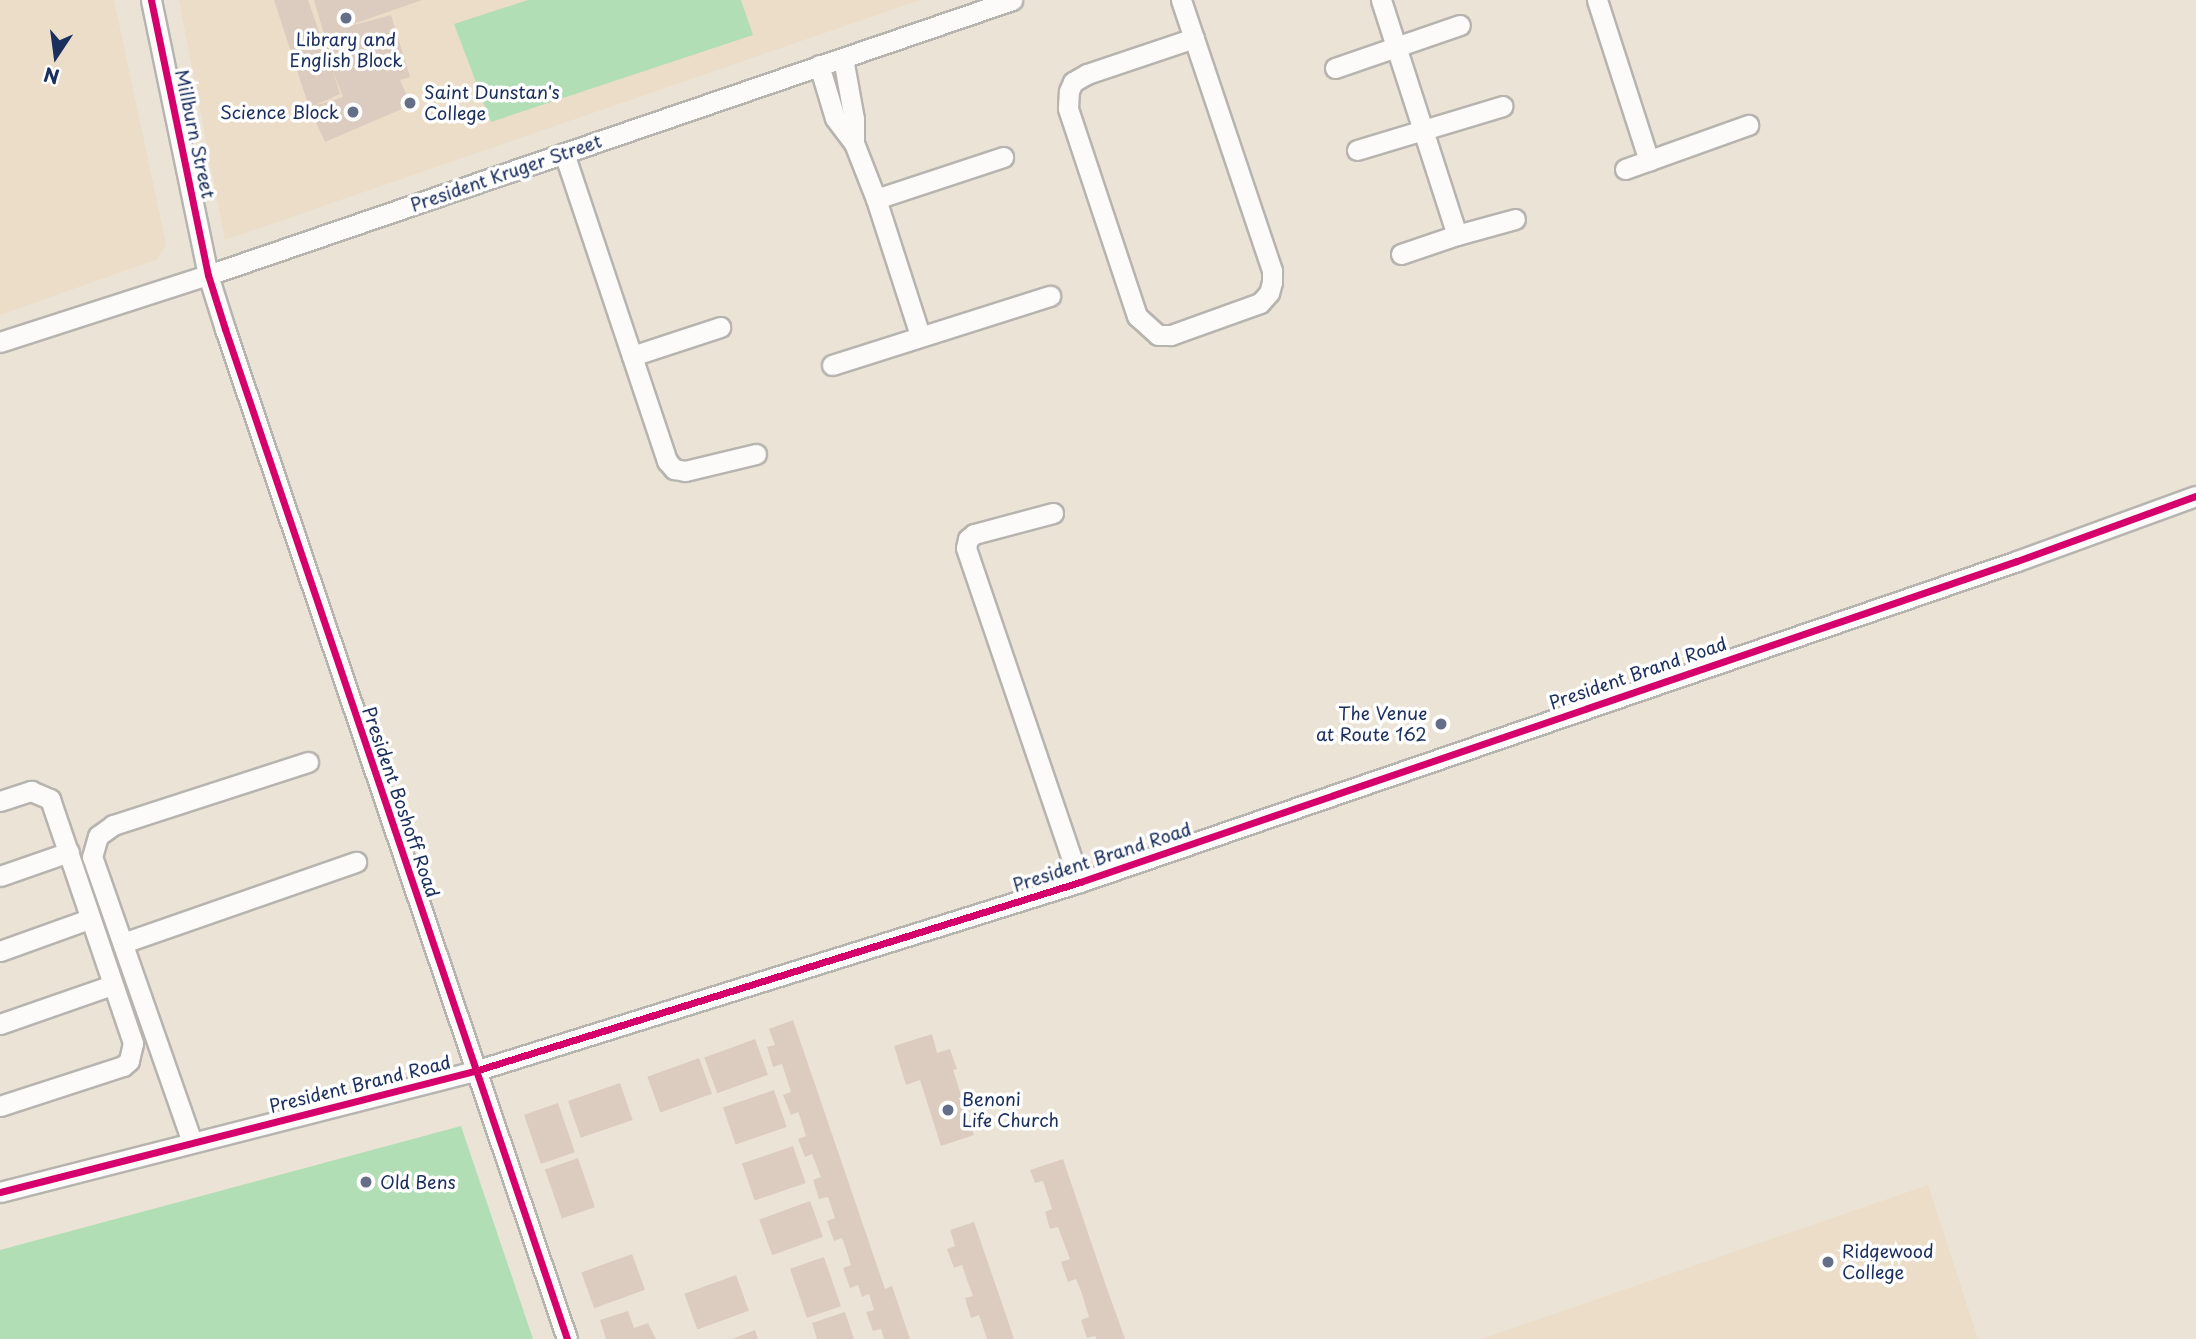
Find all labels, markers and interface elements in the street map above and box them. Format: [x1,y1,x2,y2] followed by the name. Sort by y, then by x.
[338,10,354,26] marker: Library and English Block
[21,21,91,91] north arrow
[289,29,403,72] place label: Library and English Block
[41,61,62,92] text: N
[171,67,219,201] street label: Millburn Street
[424,82,560,124] place label: Saint Dunstan's College
[402,95,418,111] marker: Saint Dunstan's College
[220,101,339,123] place label: Science Block
[345,104,361,120] marker: Science Block
[407,130,605,216] street label: President Kruger Street
[1545,632,1731,714] street label: President Brand Road
[1316,703,1427,746] place label: The Venue at Route 162
[358,704,444,900] street label: President Boshoff Road
[1433,716,1449,732] marker: The Venue at Route 162
[1009,818,1195,896] street label: President Brand Road
[266,1051,454,1117] street label: President Brand Road
[962,1089,1061,1132] place label: Benoni Life Church
[940,1102,956,1118] marker: Benoni Life Church
[380,1171,457,1193] place label: Old Bens
[358,1174,374,1190] marker: Old Bens
[1842,1241,1934,1284] place label: Ridgewood College
[1820,1254,1836,1270] marker: Ridgewood College

